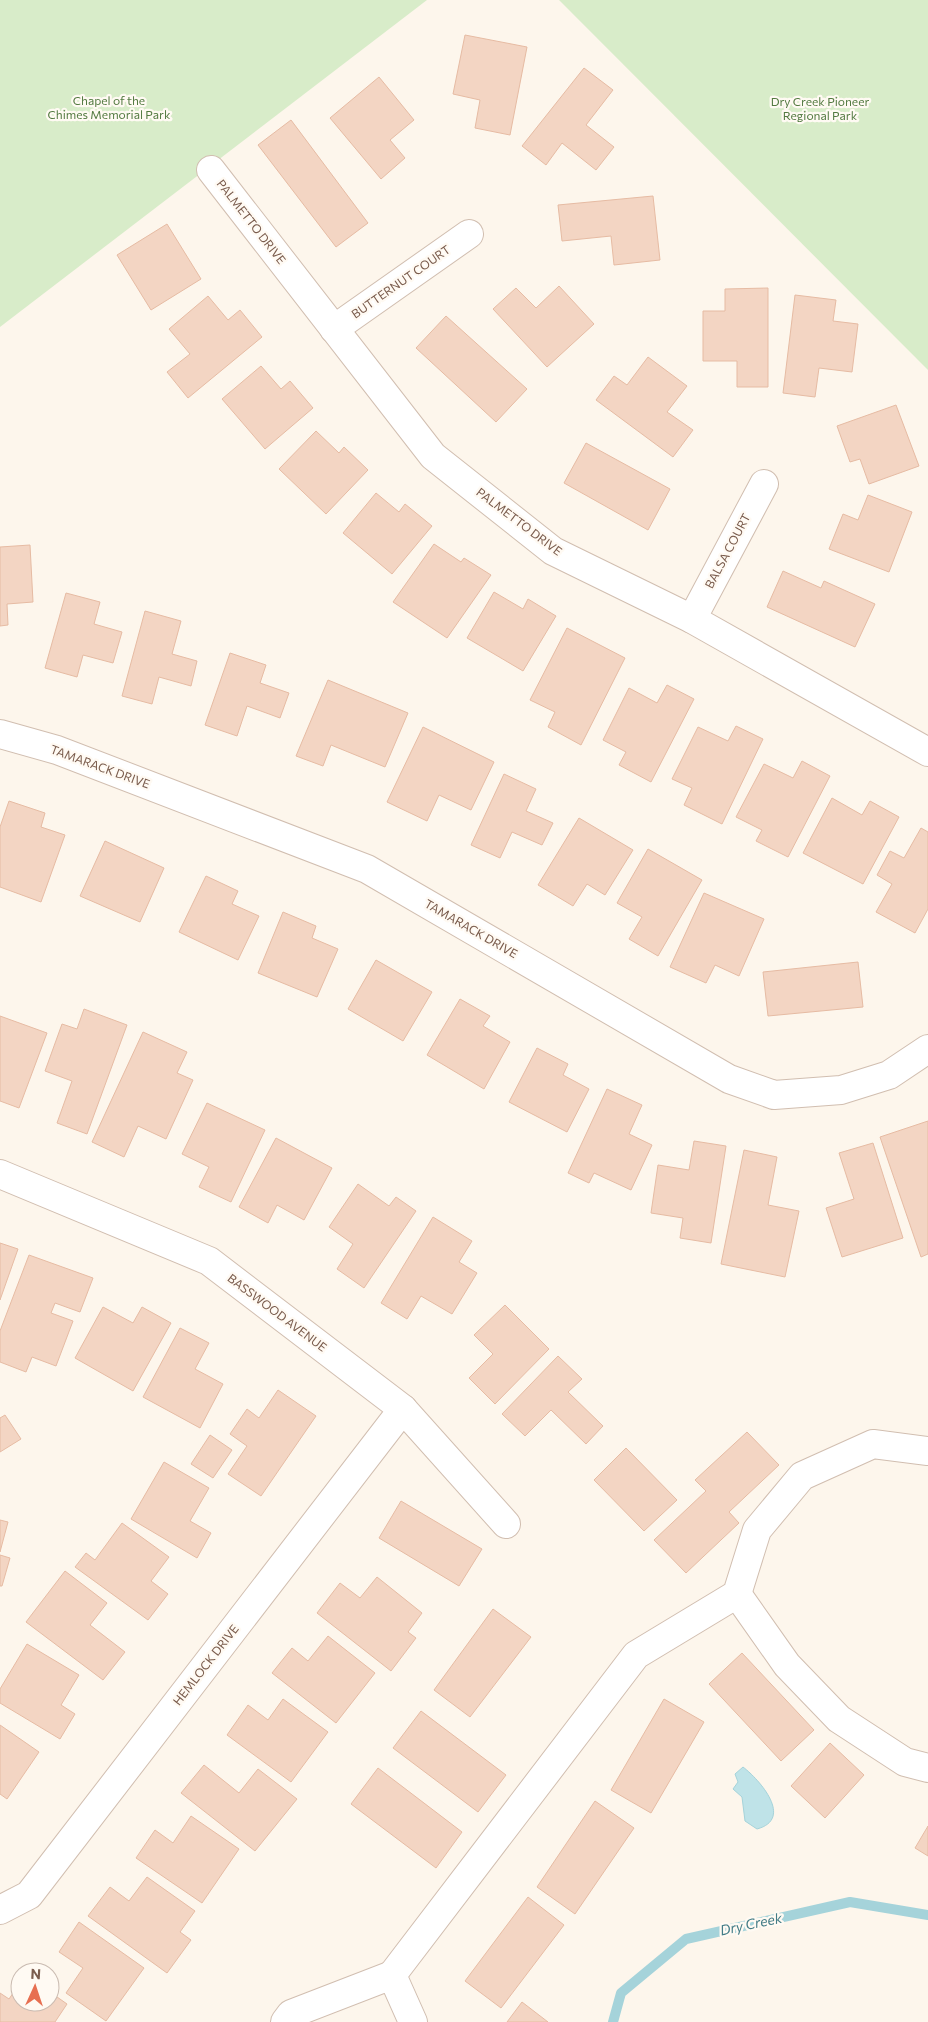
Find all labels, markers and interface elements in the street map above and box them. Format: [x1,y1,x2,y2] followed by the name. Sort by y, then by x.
[48,93,171,121] park label: Chapel of the Chimes Memorial Park
[771,94,869,122] park label: Dry Creek Pioneer Regional Park
[214,176,289,266] street label: PALMETTO DRIVE
[348,242,453,321] street label: BUTTERNUT COURT
[474,485,565,558] street label: PALMETTO DRIVE
[702,510,753,590] street label: BALSA COURT
[49,742,152,791] street label: TAMARACK DRIVE
[423,896,520,960] street label: TAMARACK DRIVE
[225,1270,330,1354] street label: BASSWOOD AVENUE
[169,1621,241,1707] street label: HEMLOCK DRIVE
[718,1909,784,1938] water label: Dry Creek
[10,1962,60,2012] north arrow
[30,1965,41,1982] text: N

